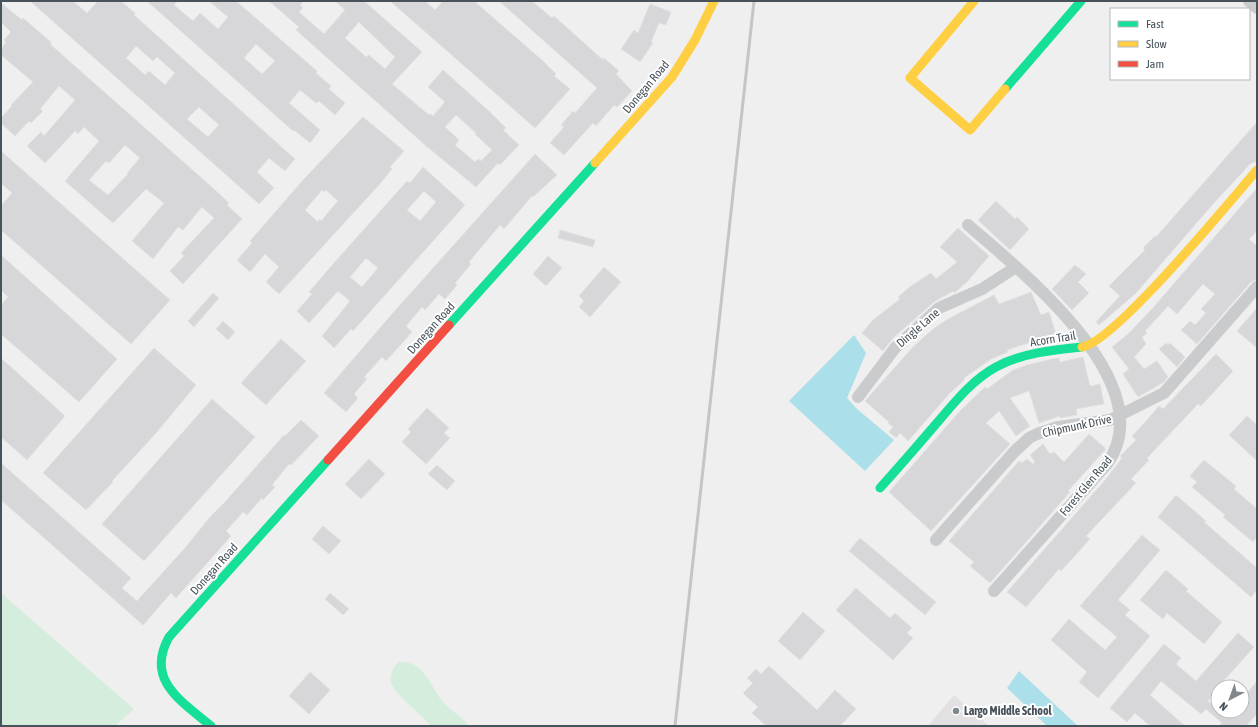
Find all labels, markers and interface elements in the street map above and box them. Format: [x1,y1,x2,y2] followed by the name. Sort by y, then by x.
[1110,8,1250,80] legend
[1146,17,1164,31] text: Fast
[1146,37,1167,51] text: Slow
[1146,57,1164,71] text: Jam
[620,58,672,116] street label: Donegan Road
[404,299,458,357] street label: Donegan Road
[894,306,942,350] street label: Dingle Lane
[1029,328,1078,350] street label: Acorn Trail
[1041,412,1113,440] street label: Chipmunk Drive
[1057,453,1115,519] street label: Forest Glen Road
[187,540,241,598] street label: Donegan Road
[1210,679,1250,719] north arrow
[1217,700,1230,713] text: N
[964,704,1053,718] place label: Largo Middle School
[951,706,961,716] marker: Largo Middle School

